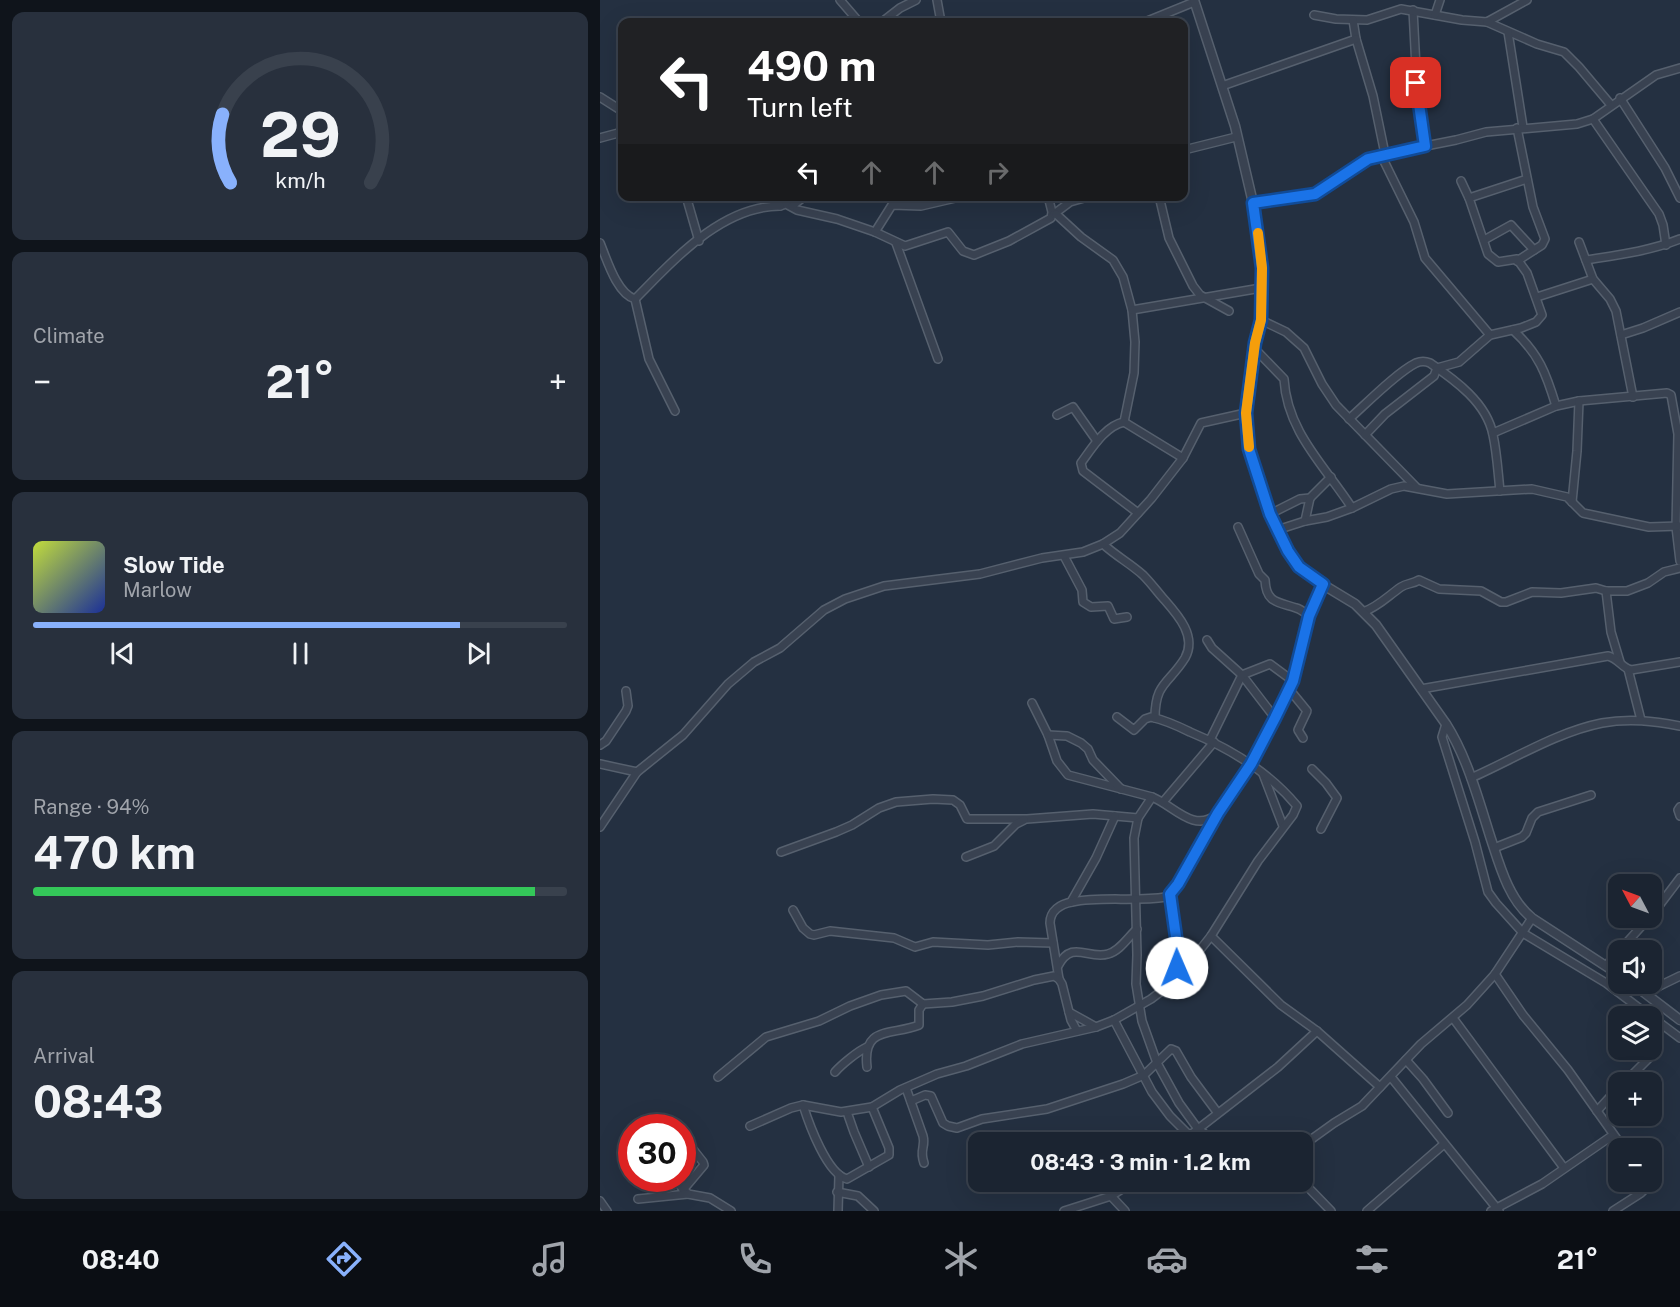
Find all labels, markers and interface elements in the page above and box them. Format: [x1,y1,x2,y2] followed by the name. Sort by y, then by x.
[747,41,876,90] text: 490 m
[648,42,726,120] icon: left
[1390,57,1441,108] pin
[1399,66,1432,99] icon: arrive
[747,91,853,123] text: Turn left
[260,98,340,171] text: 29
[792,156,825,189] icon: left
[855,156,888,189] icon: ahead
[918,156,951,189] icon: ahead
[981,156,1014,189] icon: right
[275,168,325,193] text: km/h
[33,324,105,348] text: Climate
[265,355,335,408] text: 21°
[33,363,51,401] text: −
[549,363,567,401] text: +
[123,552,225,578] text: Slow Tide
[123,578,192,602] text: Marlow
[106,637,139,670] icon: previous
[284,637,317,670] icon: pause
[462,637,495,670] icon: next
[33,795,150,819] text: Range · 94%
[33,826,196,879] text: 470 km
[1608,874,1662,928] north arrow
[1608,874,1662,1192] map controls
[1145,936,1209,1000] position arrow
[1608,940,1662,994] button: sound
[1608,1006,1662,1060] button: layers
[33,1044,95,1068] text: Arrival
[1608,1072,1662,1126] button: +
[33,1075,164,1128] text: 08:43
[618,1114,696,1192] speed limit sign: 30
[1608,1138,1662,1192] button: −
[1030,1149,1251,1175] text: 08:43 · 3 min · 1.2 km
[323,1238,365,1280] icon: directions
[529,1238,571,1280] icon: music
[734,1238,776,1280] icon: phone
[940,1238,982,1280] icon: climate
[1146,1238,1188,1280] icon: car
[1351,1238,1393,1280] icon: filters
[82,1243,160,1275] text: 08:40
[1557,1243,1598,1275] text: 21°

